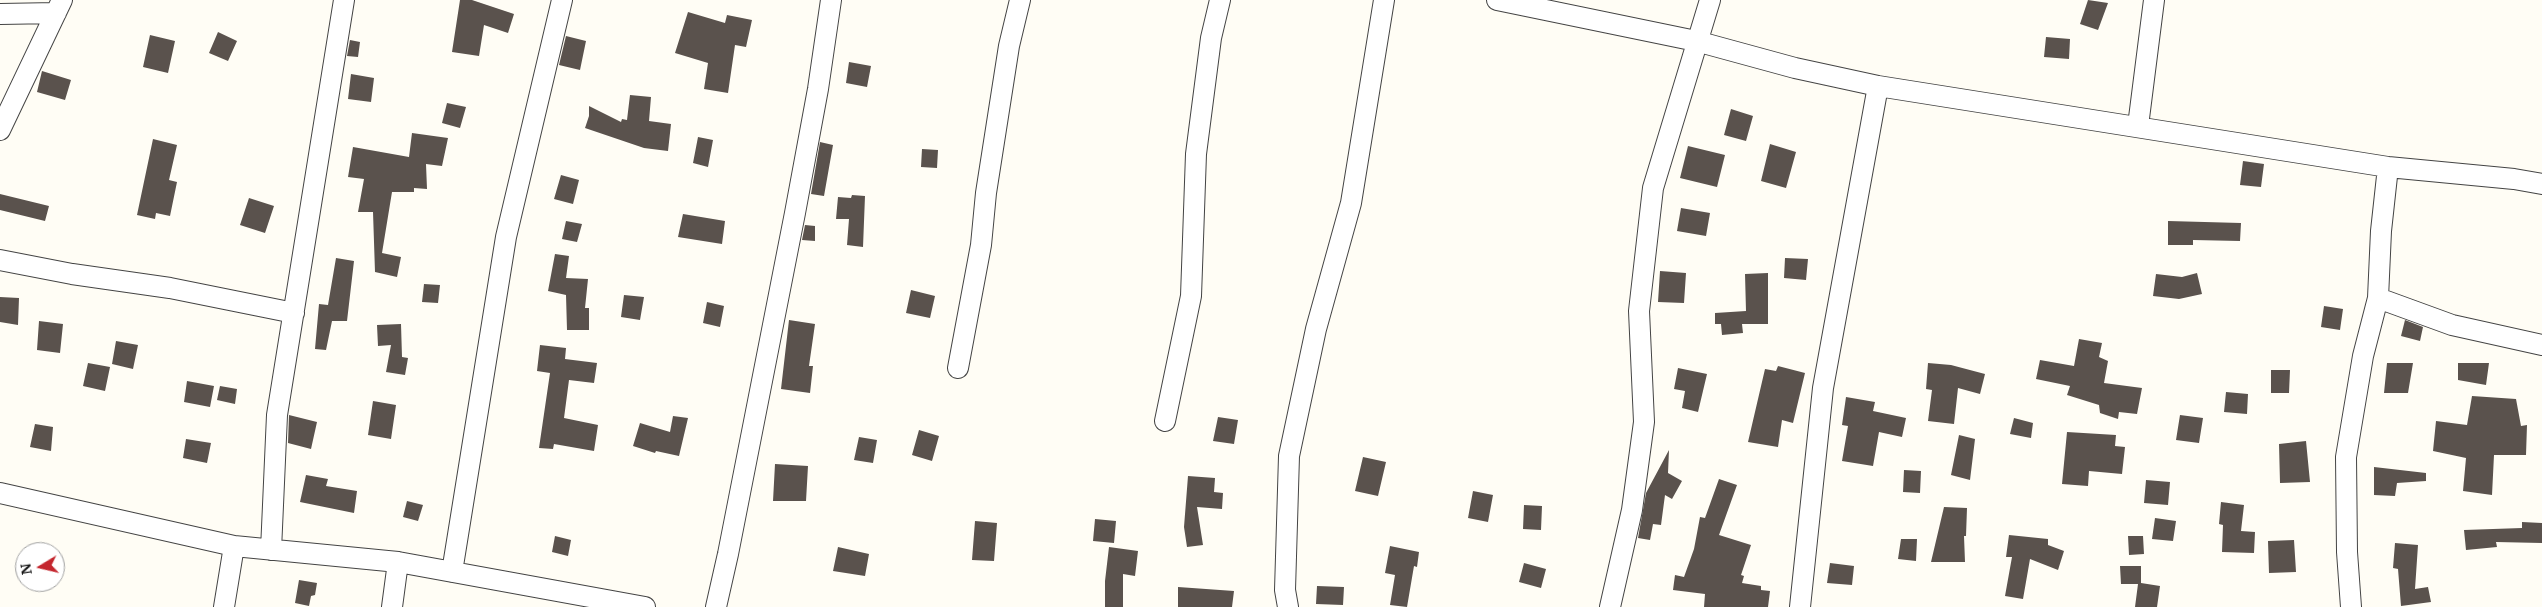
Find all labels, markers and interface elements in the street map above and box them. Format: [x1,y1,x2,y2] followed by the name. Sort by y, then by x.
[15,542,65,592] north arrow
[16,562,36,576] text: N

